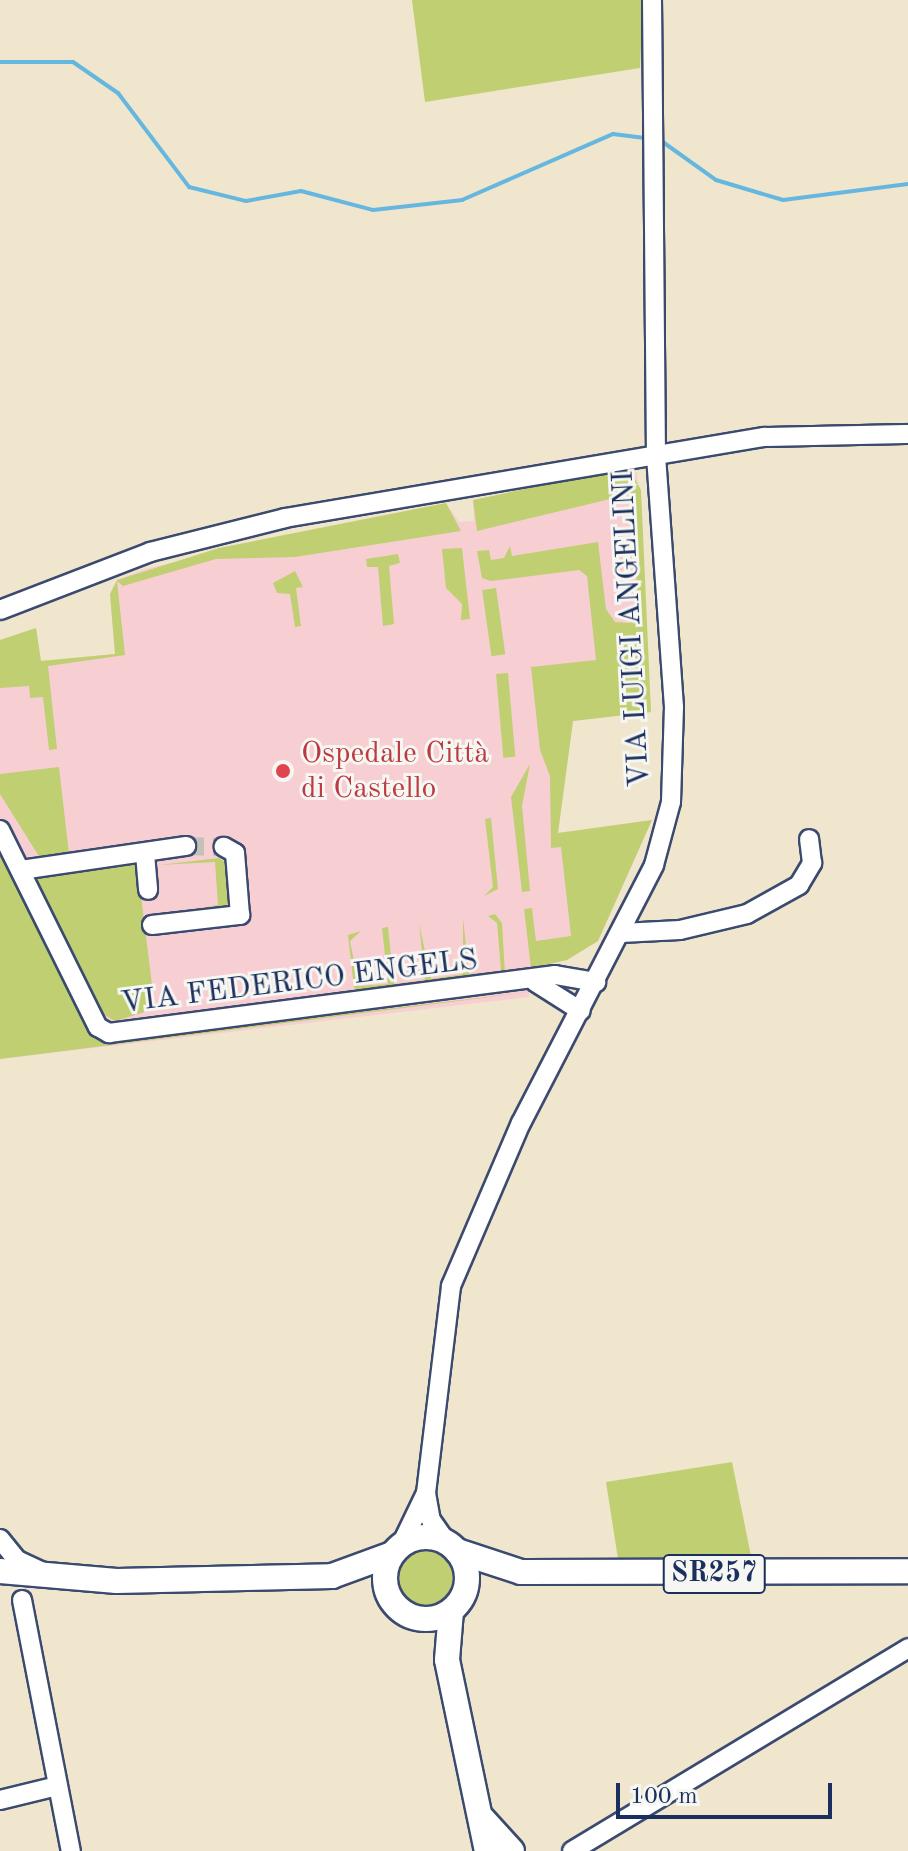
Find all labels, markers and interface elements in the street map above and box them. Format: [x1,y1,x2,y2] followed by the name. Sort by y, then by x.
[606,470,658,788] street label: VIA LUIGI ANGELINI
[301,736,489,806] place label: Ospedale Città di Castello
[272,760,294,782] marker: Ospedale Città di Castello
[119,942,479,1022] street label: VIA FEDERICO ENGELS
[662,1550,766,1598] road number: SR257
[620,1767,836,1817] scale bar
[630,1785,698,1809] text: 100 m

